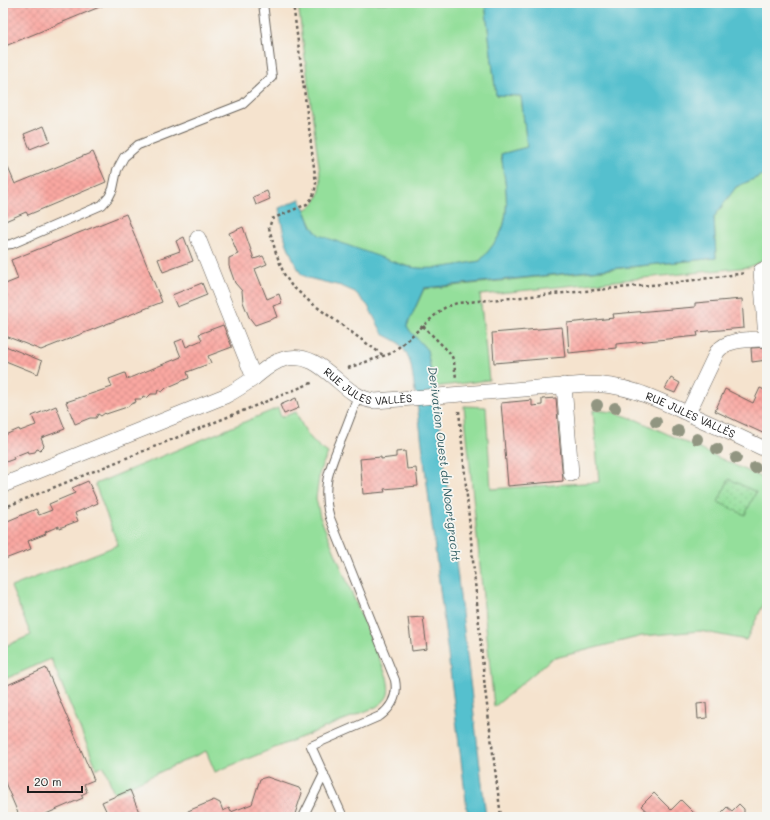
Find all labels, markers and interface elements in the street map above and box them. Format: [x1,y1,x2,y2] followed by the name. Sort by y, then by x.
[321,364,413,408] street label: RUE JULES VALLÈS
[425,366,465,562] water label: Derivation Ouest du Noortgracht
[644,388,738,441] street label: RUE JULES VALLÈS
[28,768,82,794] scale bar
[34,773,62,789] text: 20 m

